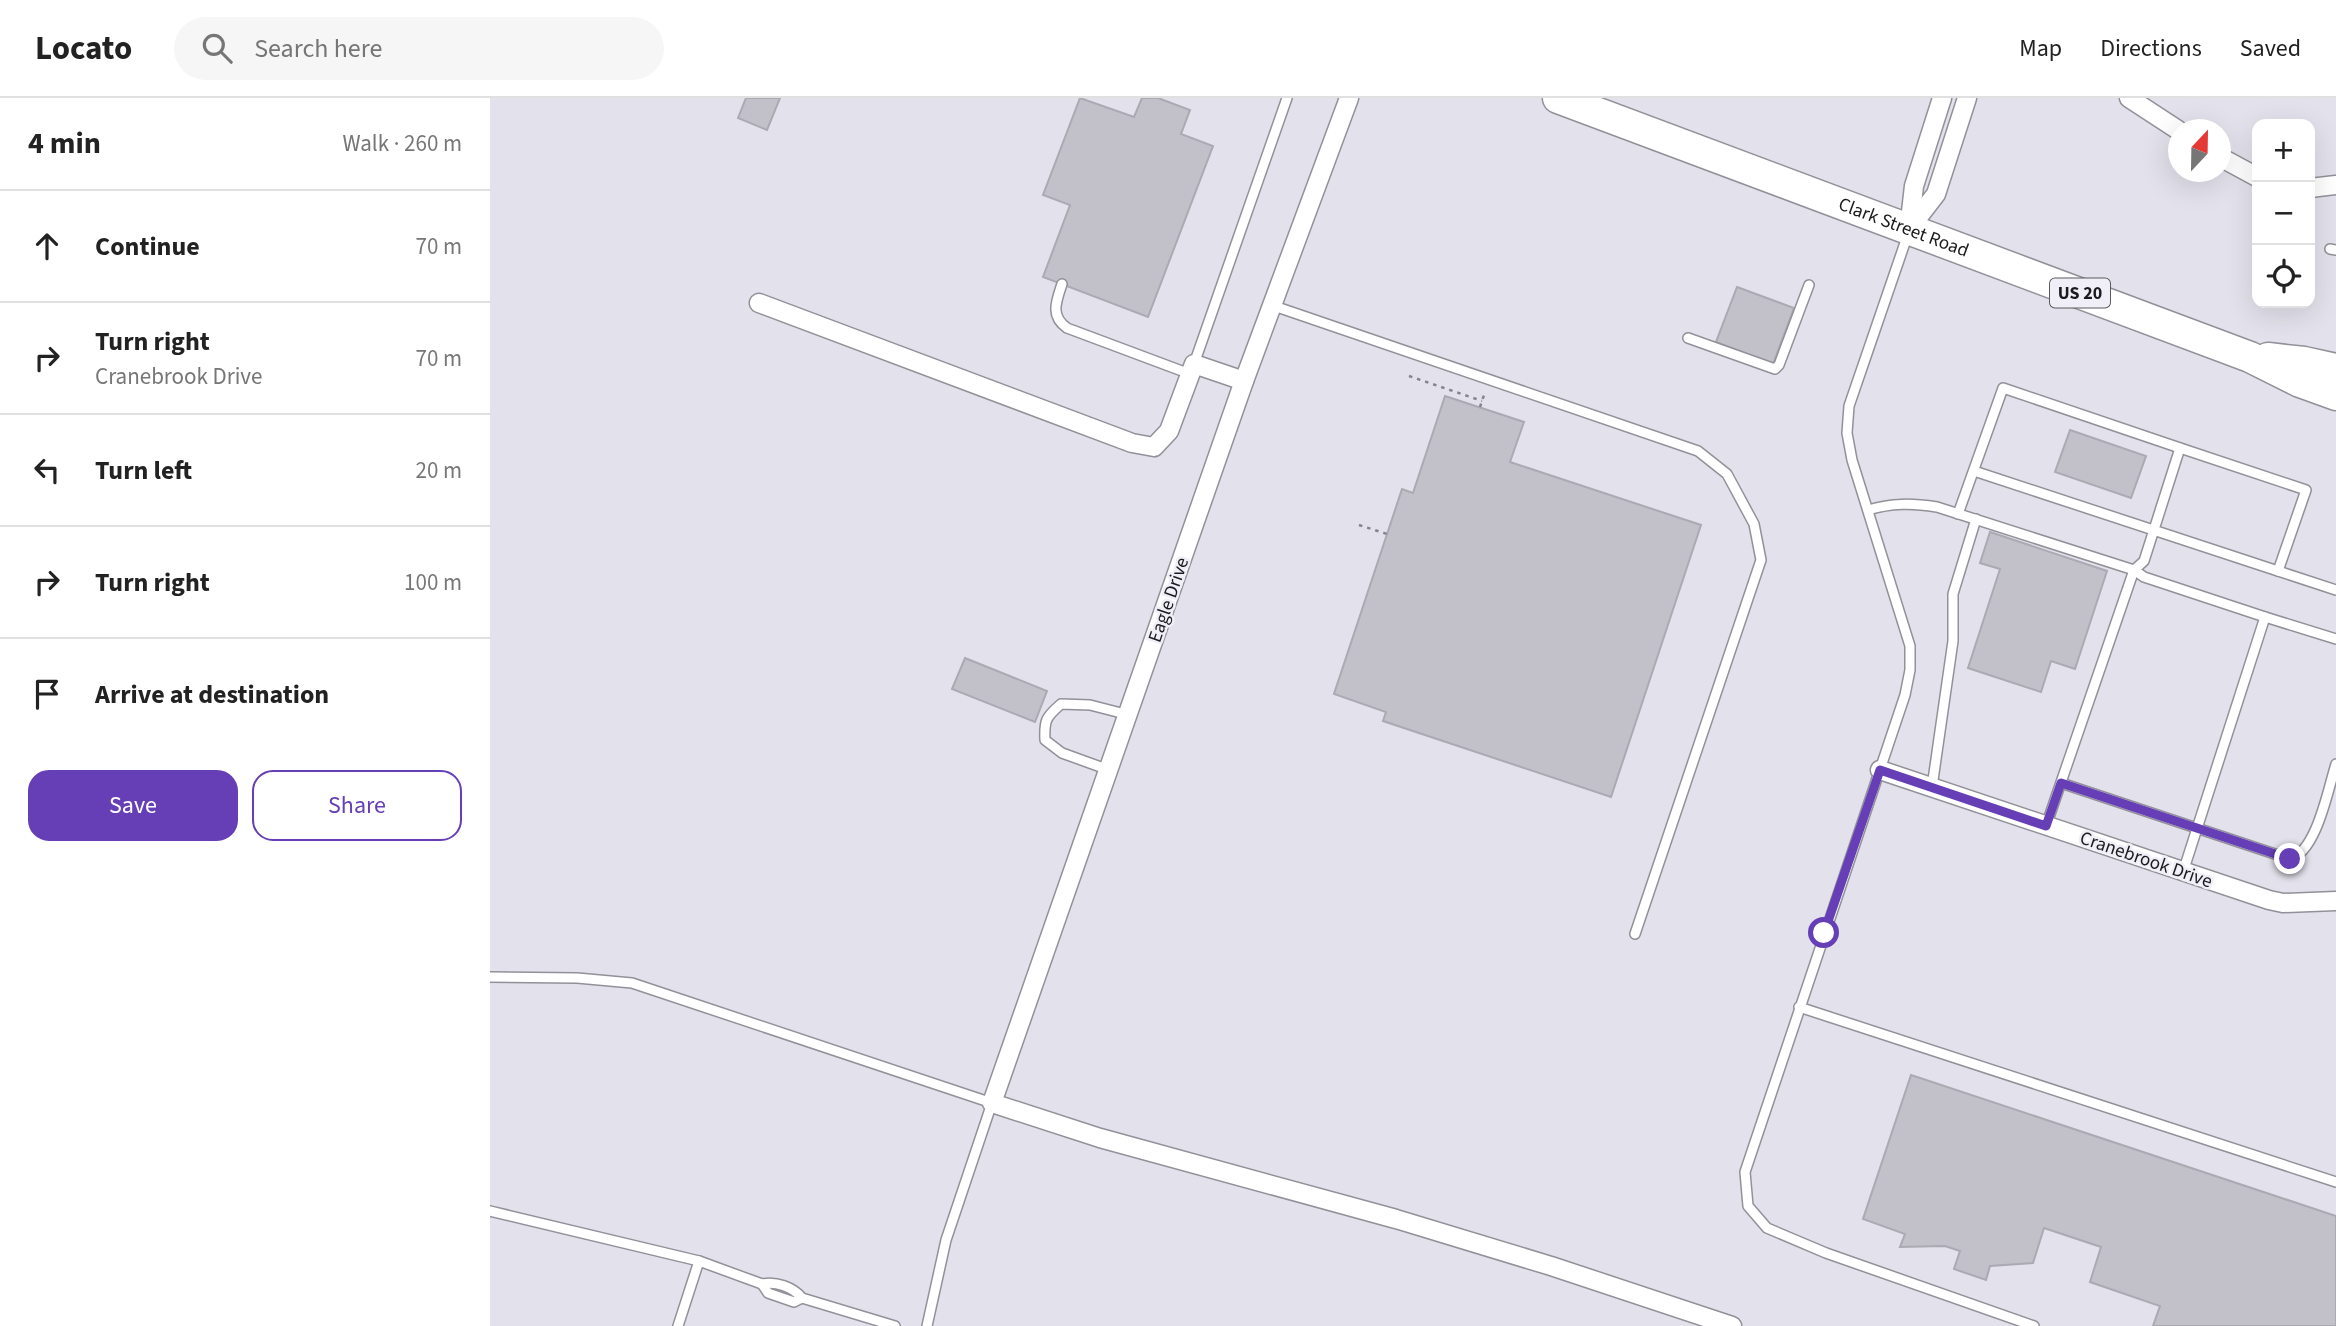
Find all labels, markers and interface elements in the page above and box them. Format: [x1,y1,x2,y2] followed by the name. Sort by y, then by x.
[174,17,664,80] search box
[35,25,132,72] text: Locato
[198,29,236,67] icon: search
[254,30,382,67] text: Search here
[2019,31,2062,66] text: Map
[2100,31,2202,66] text: Directions
[2240,31,2301,66] text: Saved
[2168,119,2231,182] north arrow
[2252,119,2315,308] map controls
[2252,119,2315,182] button: +
[28,122,101,165] text: 4 min
[343,127,462,160] text: Walk · 260 m
[2252,182,2315,245] button: −
[1835,191,1973,264] street label: Clark Street Road
[28,227,66,265] icon: ahead
[95,228,200,265] text: Continue
[415,230,462,263] text: 70 m
[2252,245,2315,308] button: locate
[2050,278,2110,308] road number: US 20
[95,323,210,360] text: Turn right
[28,339,66,377] icon: right
[415,342,462,375] text: 70 m
[95,360,262,393] text: Cranebrook Drive
[28,451,66,489] icon: left
[95,452,192,489] text: Turn left
[415,454,462,487] text: 20 m
[1142,554,1196,646] street label: Eagle Drive
[28,563,66,601] icon: right
[95,564,210,601] text: Turn right
[404,566,462,599] text: 100 m
[28,675,66,713] icon: arrive
[95,676,329,713] text: Arrive at destination
[28,770,238,841] button: Save
[252,770,462,841] button: Share
[2076,825,2216,895] street label: Cranebrook Drive
[2274,843,2305,874] route end
[1808,917,1839,948] route start

